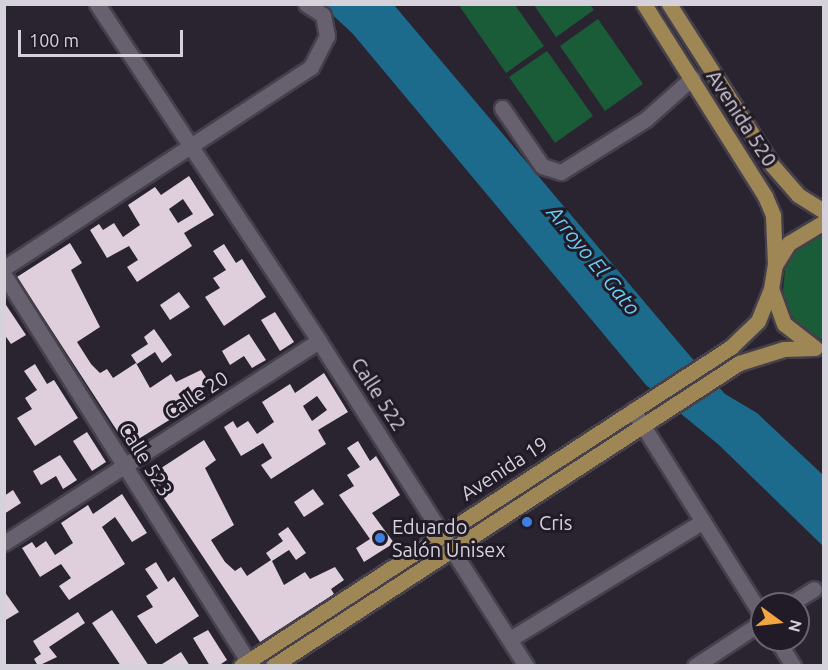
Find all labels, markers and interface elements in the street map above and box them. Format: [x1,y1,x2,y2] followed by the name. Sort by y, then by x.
[21,18,186,56] scale bar
[29,30,79,50] text: 100 m
[702,65,782,171] street label: Avenida 520
[542,200,646,320] water label: Arroyo El Gato
[346,353,412,435] street label: Calle 522
[160,366,232,424] street label: Calle 20
[114,418,178,500] street label: Calle 523
[456,431,552,505] street label: Avenida 19
[539,510,572,534] place label: Cris
[392,514,505,561] place label: Eduardo Salón Unisex
[520,515,534,529] marker: Cris
[373,531,387,545] marker: Eduardo Salón Unisex
[750,592,810,652] north arrow
[785,618,806,634] text: N

